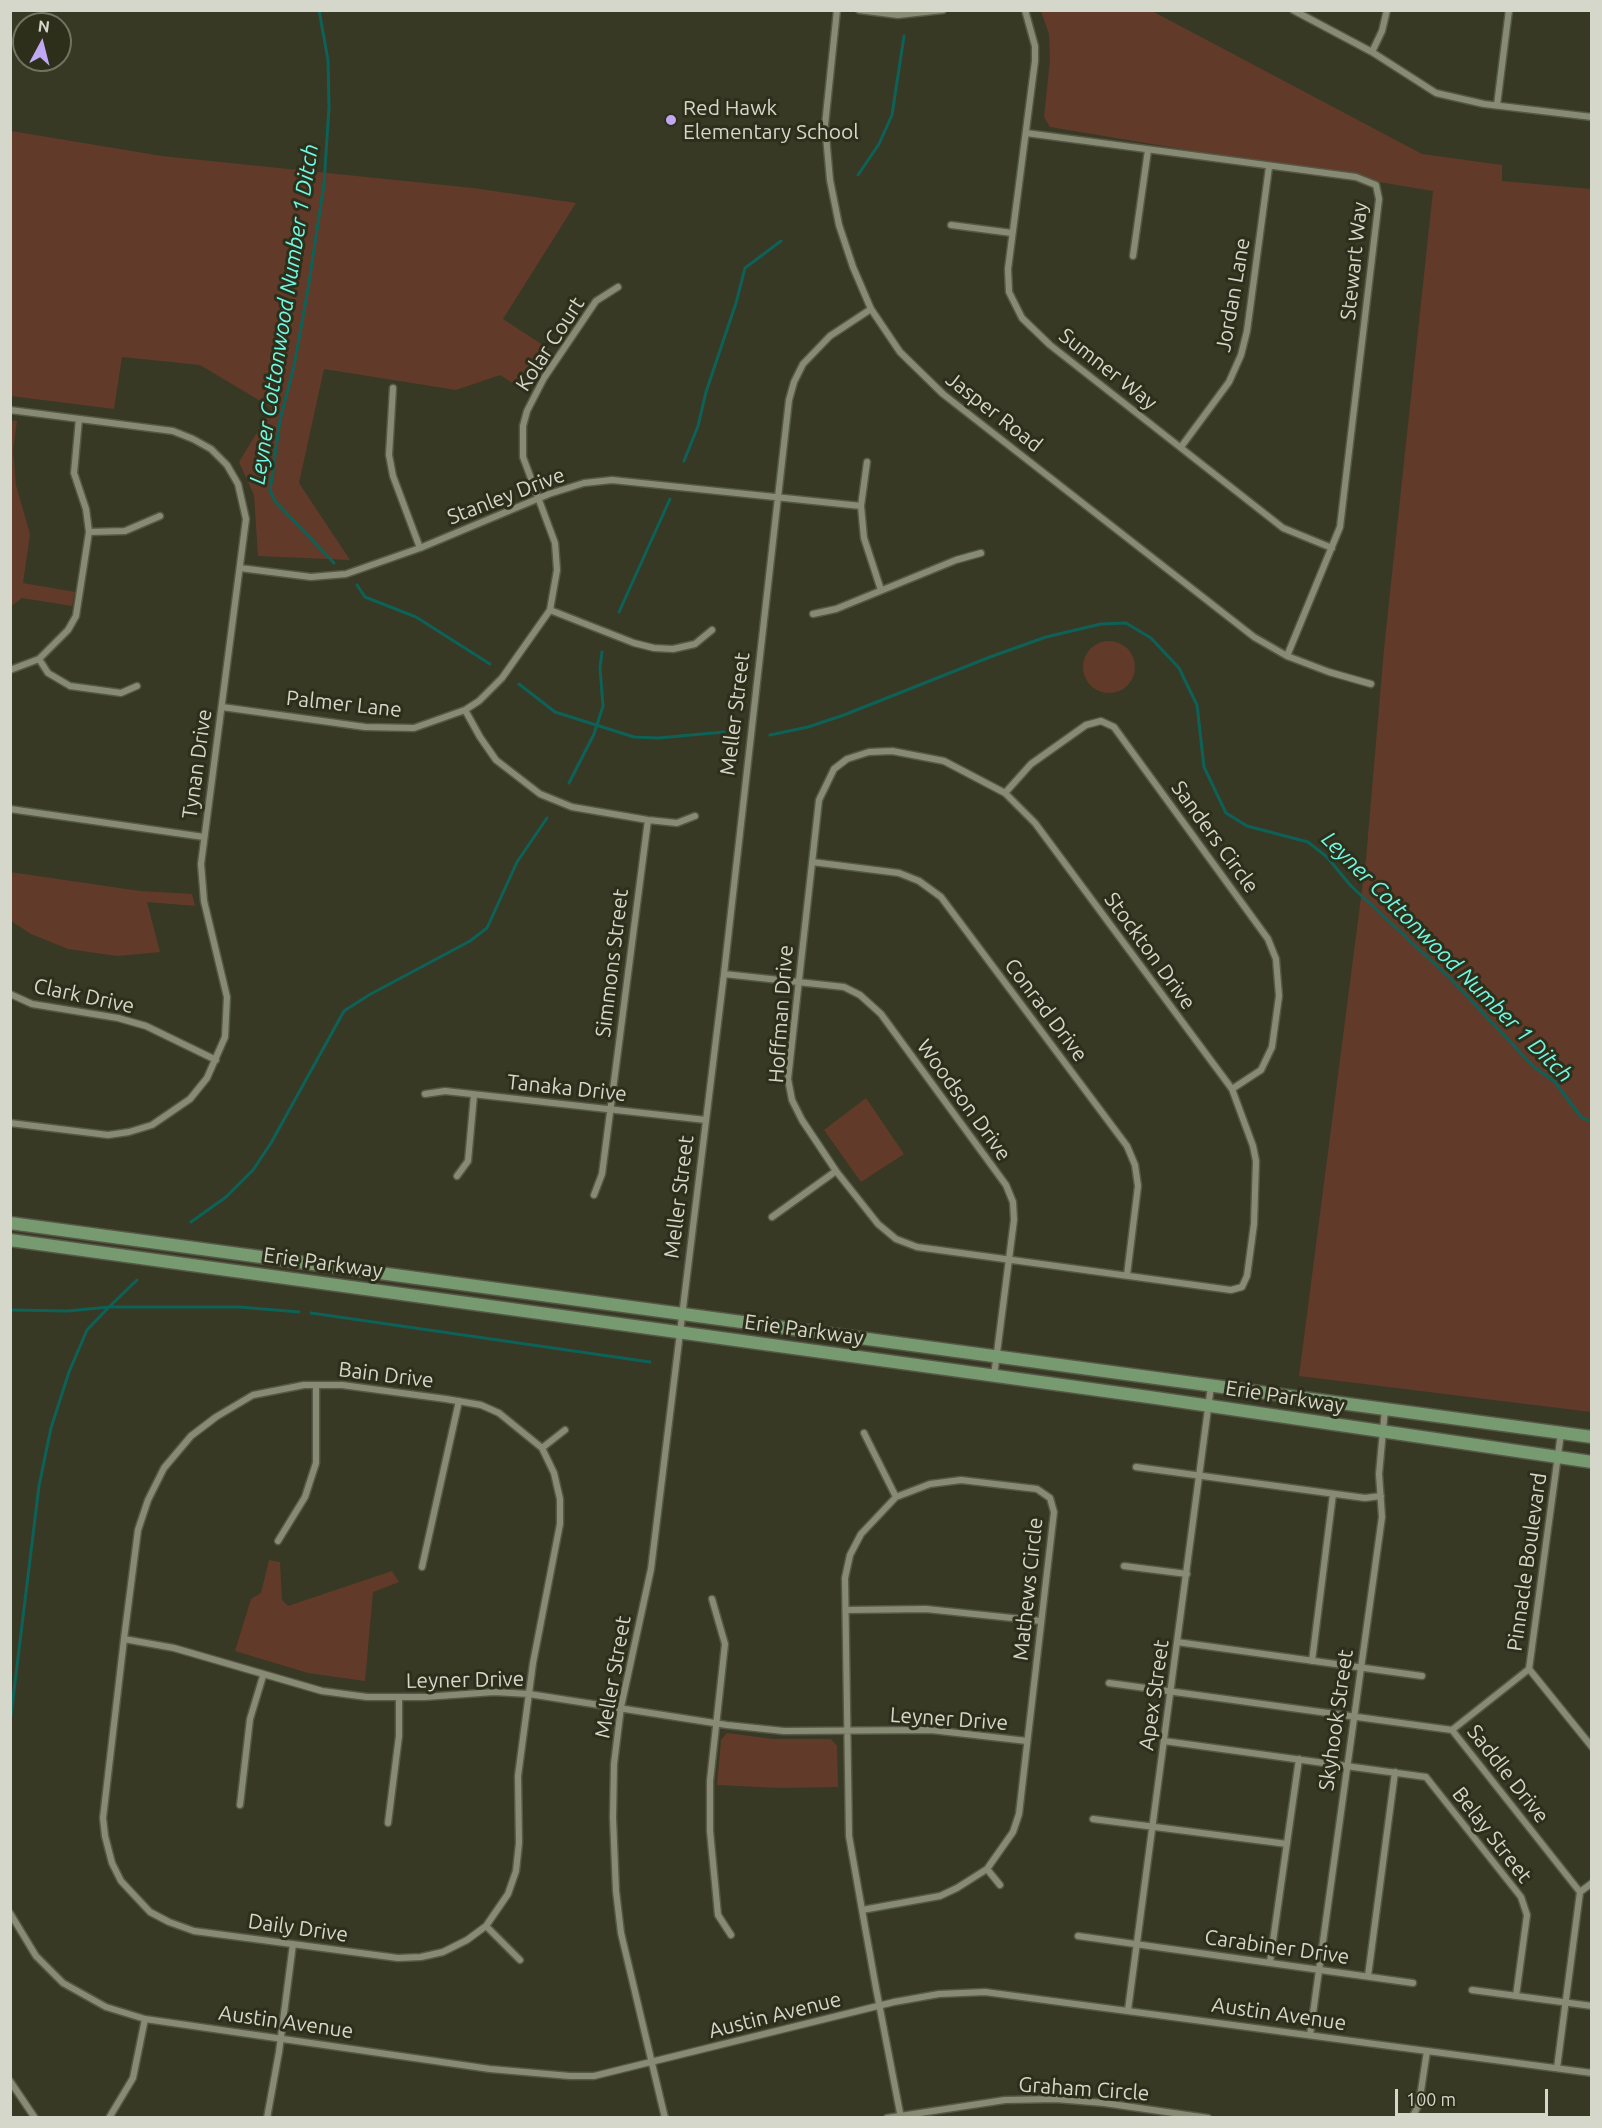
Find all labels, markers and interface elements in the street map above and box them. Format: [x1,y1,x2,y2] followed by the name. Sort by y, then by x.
[12,12,72,72] north arrow
[37,16,51,36] text: N
[683,95,859,145] place label: Red Hawk Elementary School
[664,113,678,127] marker: Red Hawk Elementary School
[244,142,324,486] water label: Leyner Cottonwood Number 1 Ditch
[1335,201,1373,321] street label: Stewart Way
[1211,236,1255,354] street label: Jordan Lane
[510,292,590,396] street label: Kolar Court
[1054,323,1162,415] street label: Sumner Way
[941,367,1047,457] street label: Jasper Road
[444,462,568,530] street label: Stanley Drive
[715,651,755,777] street label: Meller Street
[285,685,403,723] street label: Palmer Lane
[177,707,217,821] street label: Tynan Drive
[1166,776,1264,898] street label: Sanders Circle
[1316,826,1578,1088] water label: Leyner Cottonwood Number 1 Ditch
[590,887,634,1039] street label: Simmons Street
[1099,887,1201,1015] street label: Stockton Drive
[764,944,798,1084] street label: Hoffman Drive
[999,953,1093,1067] street label: Conrad Drive
[31,973,137,1019] street label: Clark Drive
[912,1034,1016,1166] street label: Woodson Drive
[506,1069,628,1107] street label: Tanaka Drive
[659,1134,699,1260] street label: Meller Street
[262,1242,384,1284] street label: Erie Parkway
[743,1309,865,1351] street label: Erie Parkway
[337,1357,435,1393] street label: Bain Drive
[1224,1375,1346,1419] street label: Erie Parkway
[1502,1471,1552,1653] street label: Pinnacle Boulevard
[1008,1516,1048,1662] street label: Mathews Circle
[590,1614,636,1740] street label: Meller Street
[1134,1638,1174,1752] street label: Apex Street
[1314,1648,1358,1792] street label: Skyhook Street
[406,1666,524,1694] street label: Leyner Drive
[889,1702,1009,1736] street label: Leyner Drive
[1462,1720,1554,1828] street label: Saddle Drive
[1447,1782,1537,1888] street label: Belay Street
[246,1909,350,1947] street label: Daily Drive
[1203,1924,1351,1970] street label: Carabiner Drive
[706,1986,844,2044] street label: Austin Avenue
[1210,1992,1348,2036] street label: Austin Avenue
[217,2000,355,2044] street label: Austin Avenue
[1018,2072,1150,2106] street label: Graham Circle
[1398,2077,1551,2115] scale bar
[1406,2089,1456,2109] text: 100 m

